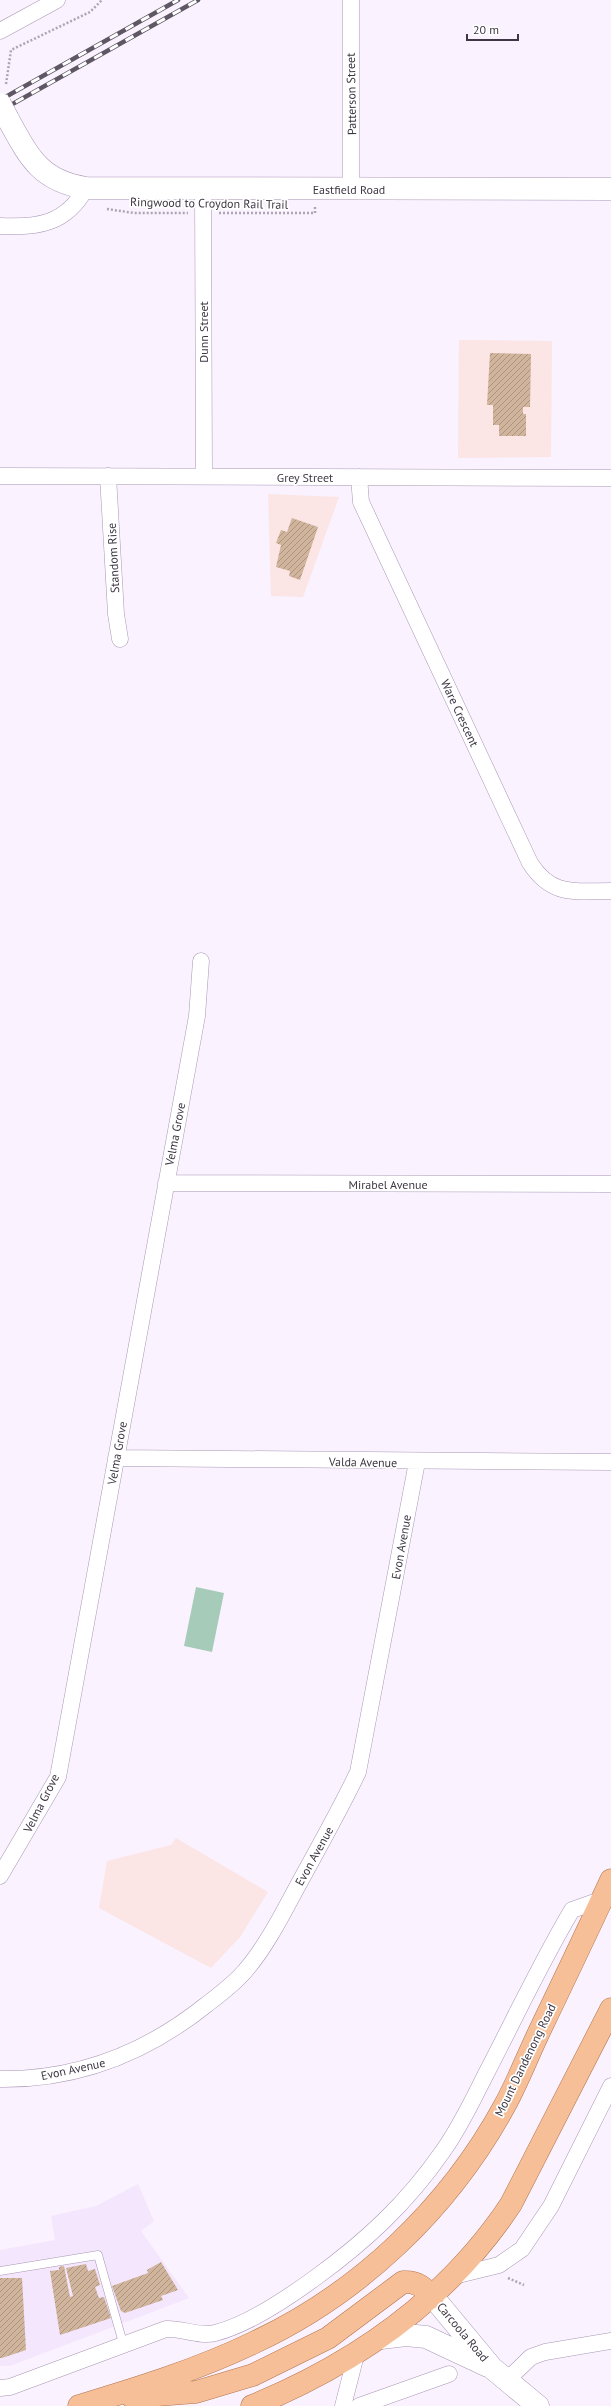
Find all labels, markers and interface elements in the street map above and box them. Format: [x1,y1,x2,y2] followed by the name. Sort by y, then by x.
[467,16,518,42] scale bar
[473,22,499,37] text: 20 m
[343,53,359,135] street label: Patterson Street
[313,182,385,197] street label: Eastfield Road
[130,194,289,212] street label: Ringwood to Croydon Rail Trail
[196,301,211,363] street label: Dunn Street
[277,470,333,485] street label: Grey Street
[104,523,122,593] street label: Standom Rise
[438,677,482,749] street label: Ware Crescent
[161,1101,188,1168] street label: Velma Grove
[348,1177,428,1192] street label: Mirabel Avenue
[104,1420,130,1487] street label: Velma Grove
[328,1454,397,1470] street label: Valda Avenue
[388,1513,414,1581] street label: Evon Avenue
[19,1771,62,1836] street label: Velma Grove
[292,1824,336,1888] street label: Evon Avenue
[491,2001,559,2119] street label: Mount Dandenong Road
[39,2055,107,2083] street label: Evon Avenue
[434,2299,492,2365] street label: Carcoola Road

